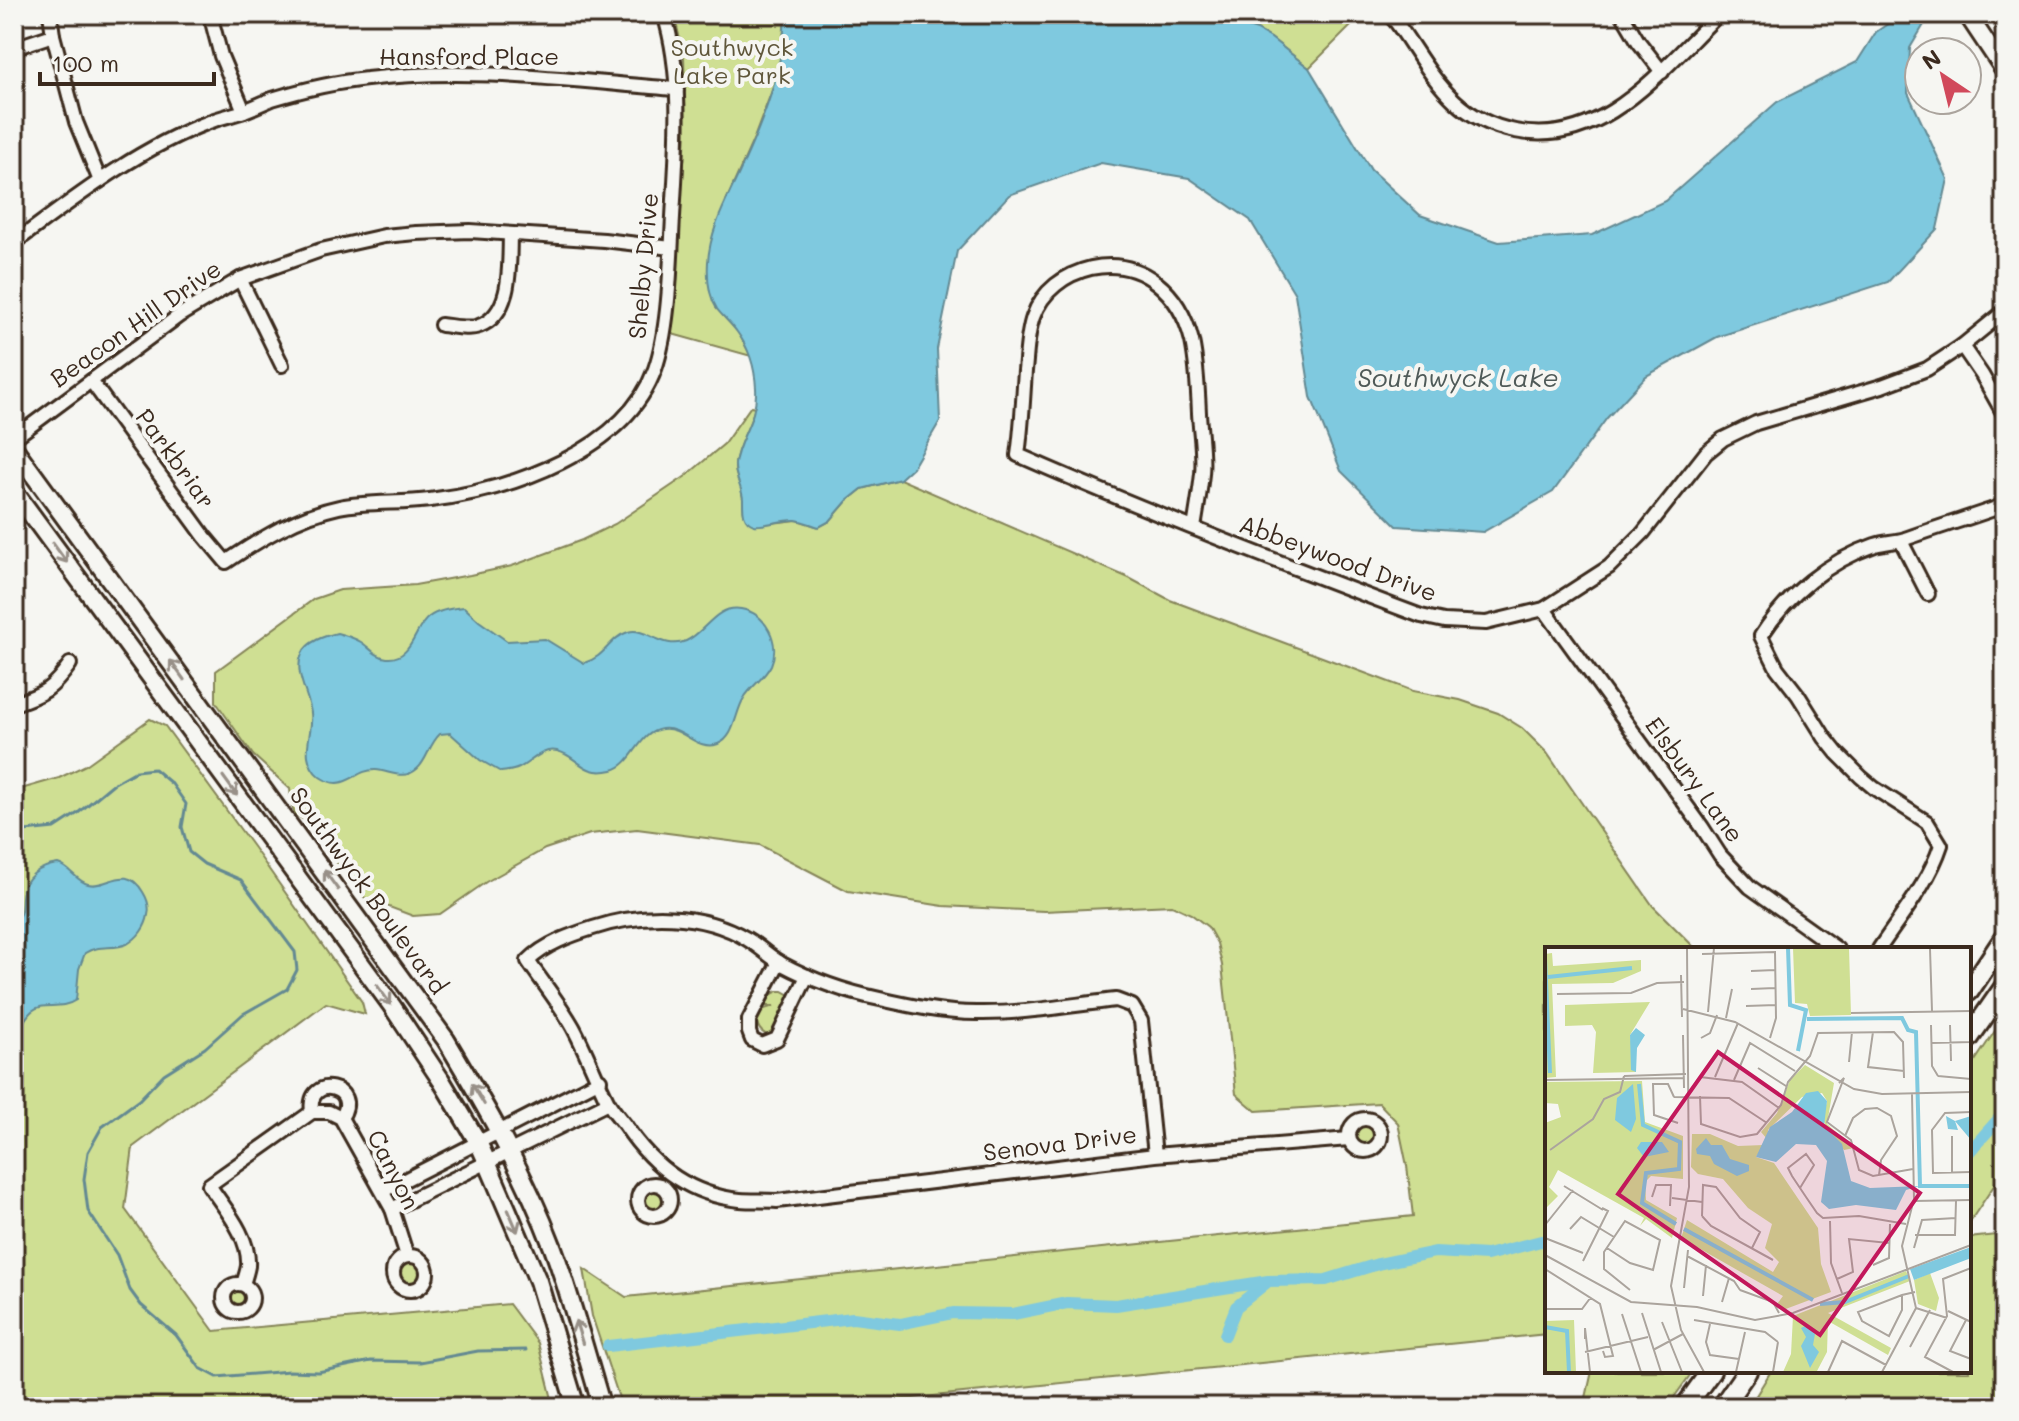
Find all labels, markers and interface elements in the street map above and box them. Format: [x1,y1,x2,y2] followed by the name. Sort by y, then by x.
[671,31,793,90] park label: Southwyck Lake Park
[40,36,214,86] scale bar
[1903,36,1983,116] north arrow
[379,40,559,71] street label: Hansford Place
[1916,43,1946,76] text: N
[52,47,119,78] text: 100 m
[621,191,664,340] street label: Shelby Drive
[44,252,227,393] street label: Beacon Hill Drive
[1357,360,1559,394] water label: Southwyck Lake
[130,402,223,514] street label: Parkbriar
[1235,507,1442,608] street label: Abbeywood Drive
[52,542,68,564] one-way arrow
[169,660,186,681] one-way arrow
[1639,710,1751,848] street label: Elsbury Lane
[221,775,238,796] one-way arrow
[284,780,455,1000] street label: Southwyck Boulevard
[322,870,339,891] one-way arrow
[1545,947,1971,1373] inset map
[376,984,392,1006] one-way arrow
[470,1083,486,1106] one-way arrow
[981,1118,1138,1167] street label: Senova Drive
[361,1124,428,1214] street label: Canyon
[506,1208,521,1232] one-way arrow
[571,1320,586,1345] one-way arrow

